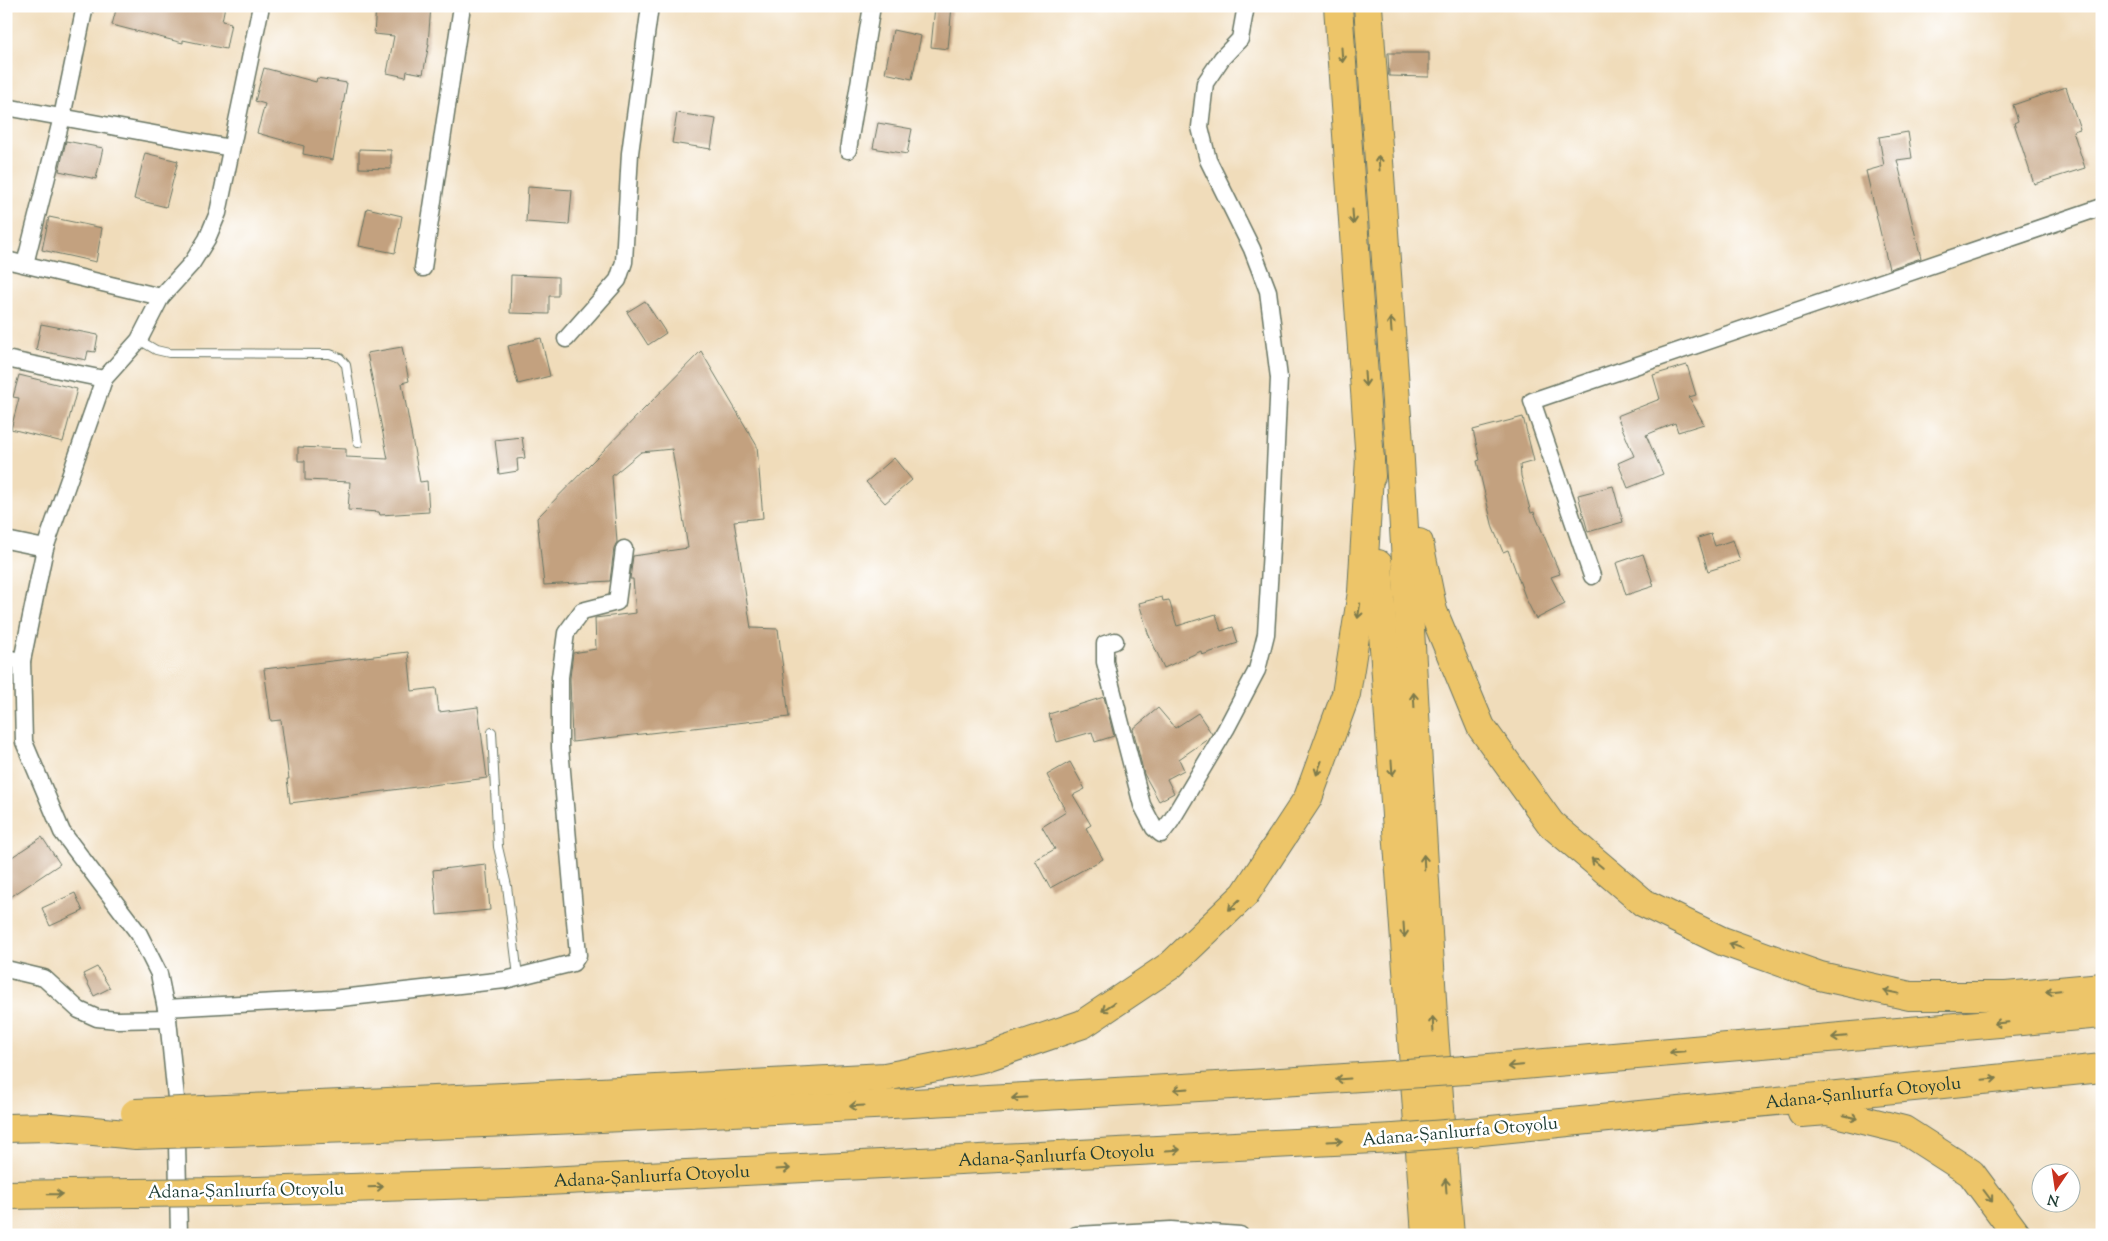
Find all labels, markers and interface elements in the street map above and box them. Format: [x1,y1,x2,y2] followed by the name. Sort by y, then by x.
[1337,47,1346,63] one-way arrow
[1375,156,1384,172] one-way arrow
[1348,209,1358,225] one-way arrow
[1386,318,1395,334] one-way arrow
[1360,371,1369,387] one-way arrow
[1354,603,1364,619] one-way arrow
[1410,692,1419,708] one-way arrow
[1314,760,1323,775] one-way arrow
[1388,760,1397,776] one-way arrow
[1419,854,1428,870] one-way arrow
[1591,858,1604,869] one-way arrow
[1228,899,1240,911] one-way arrow
[1399,922,1409,938] one-way arrow
[1728,941,1744,950] one-way arrow
[2046,986,2062,996] one-way arrow
[1884,987,1900,996] one-way arrow
[1102,1002,1116,1012] one-way arrow
[1429,1016,1438,1032] one-way arrow
[1993,1018,2009,1027] one-way arrow
[1831,1032,1847,1042] one-way arrow
[1669,1047,1685,1056] one-way arrow
[1508,1061,1524,1071] one-way arrow
[1764,1071,1962,1117] street label: Adana-Şanlıurfa Otoyolu
[1336,1074,1352,1083] one-way arrow
[1981,1074,1997,1084] one-way arrow
[1173,1084,1189,1093] one-way arrow
[1011,1093,1028,1103] one-way arrow
[849,1101,865,1110] one-way arrow
[1361,1111,1559,1155] street label: Adana-Şanlıurfa Otoyolu
[1842,1113,1858,1122] one-way arrow
[1327,1136,1343,1145] one-way arrow
[957,1139,1155,1175] street label: Adana-Şanlıurfa Otoyolu
[1164,1145,1180,1154] one-way arrow
[553,1160,751,1196] street label: Adana-Şanlıurfa Otoyolu
[2030,1164,2080,1214] north arrow
[775,1165,791,1174] one-way arrow
[148,1177,345,1207] street label: Adana-Şanlıurfa Otoyolu
[1441,1178,1450,1194] one-way arrow
[368,1183,384,1192] one-way arrow
[2046,1188,2061,1210] text: N
[46,1189,63,1199] one-way arrow
[1982,1189,1993,1202] one-way arrow

